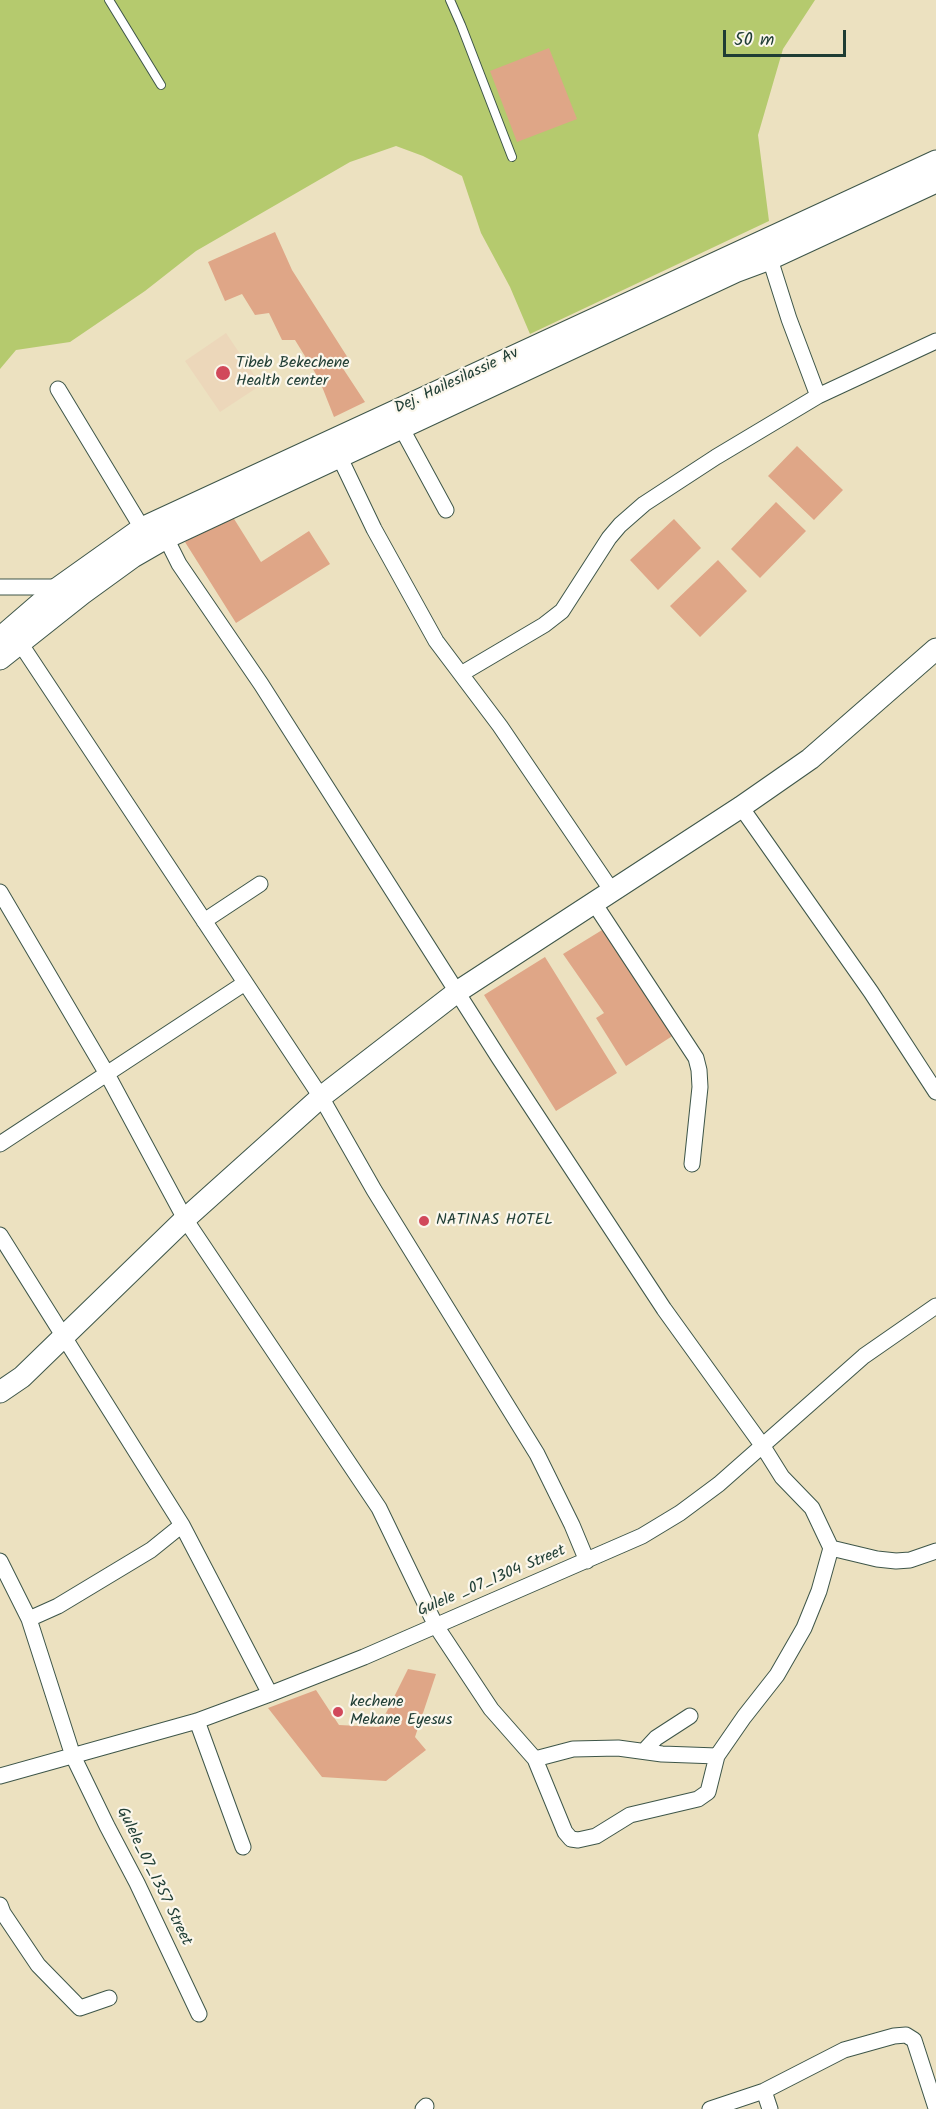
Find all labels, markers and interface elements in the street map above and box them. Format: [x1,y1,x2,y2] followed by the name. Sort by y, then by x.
[726,18,849,56] scale bar
[734,26,774,55] text: 50 m
[392,345,522,419] street label: Dej. Hailesilassie Av
[236,354,350,392] place label: Tibeb Bekechene Health center
[214,364,232,382] marker: Tibeb Bekechene Health center
[436,1211,553,1231] place label: NATINAS HOTEL
[417,1214,431,1228] marker: NATINAS HOTEL
[415,1542,569,1622] street label: Gulele _07_1304 Street
[350,1693,452,1731] place label: kechene Mekane Eyesus
[331,1705,345,1719] marker: kechene Mekane Eyesus
[111,1805,195,1949] street label: Gulele_07_1357 Street

